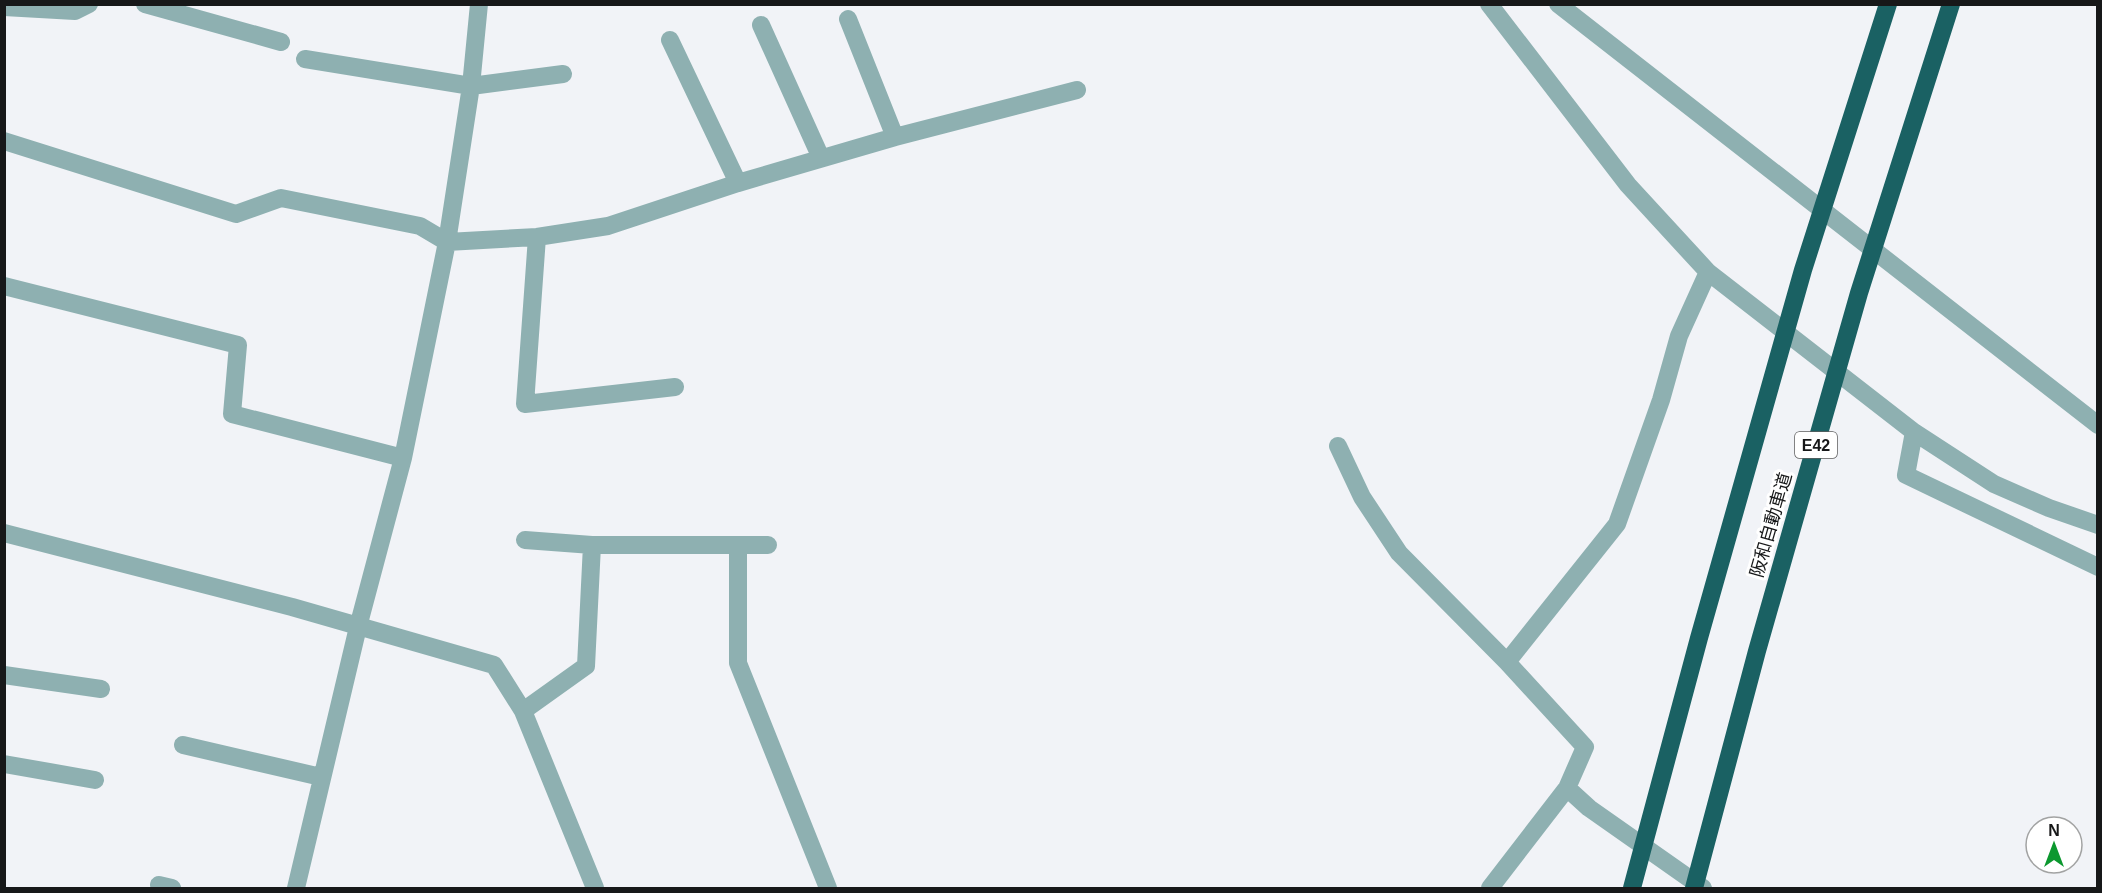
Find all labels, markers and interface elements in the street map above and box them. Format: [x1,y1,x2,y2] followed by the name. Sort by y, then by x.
[1795,432,1837,458] road number: E42
[1747,470,1795,580] street label: 阪和自動車道
[2024,815,2084,875] north arrow
[2048,822,2060,839] text: N

